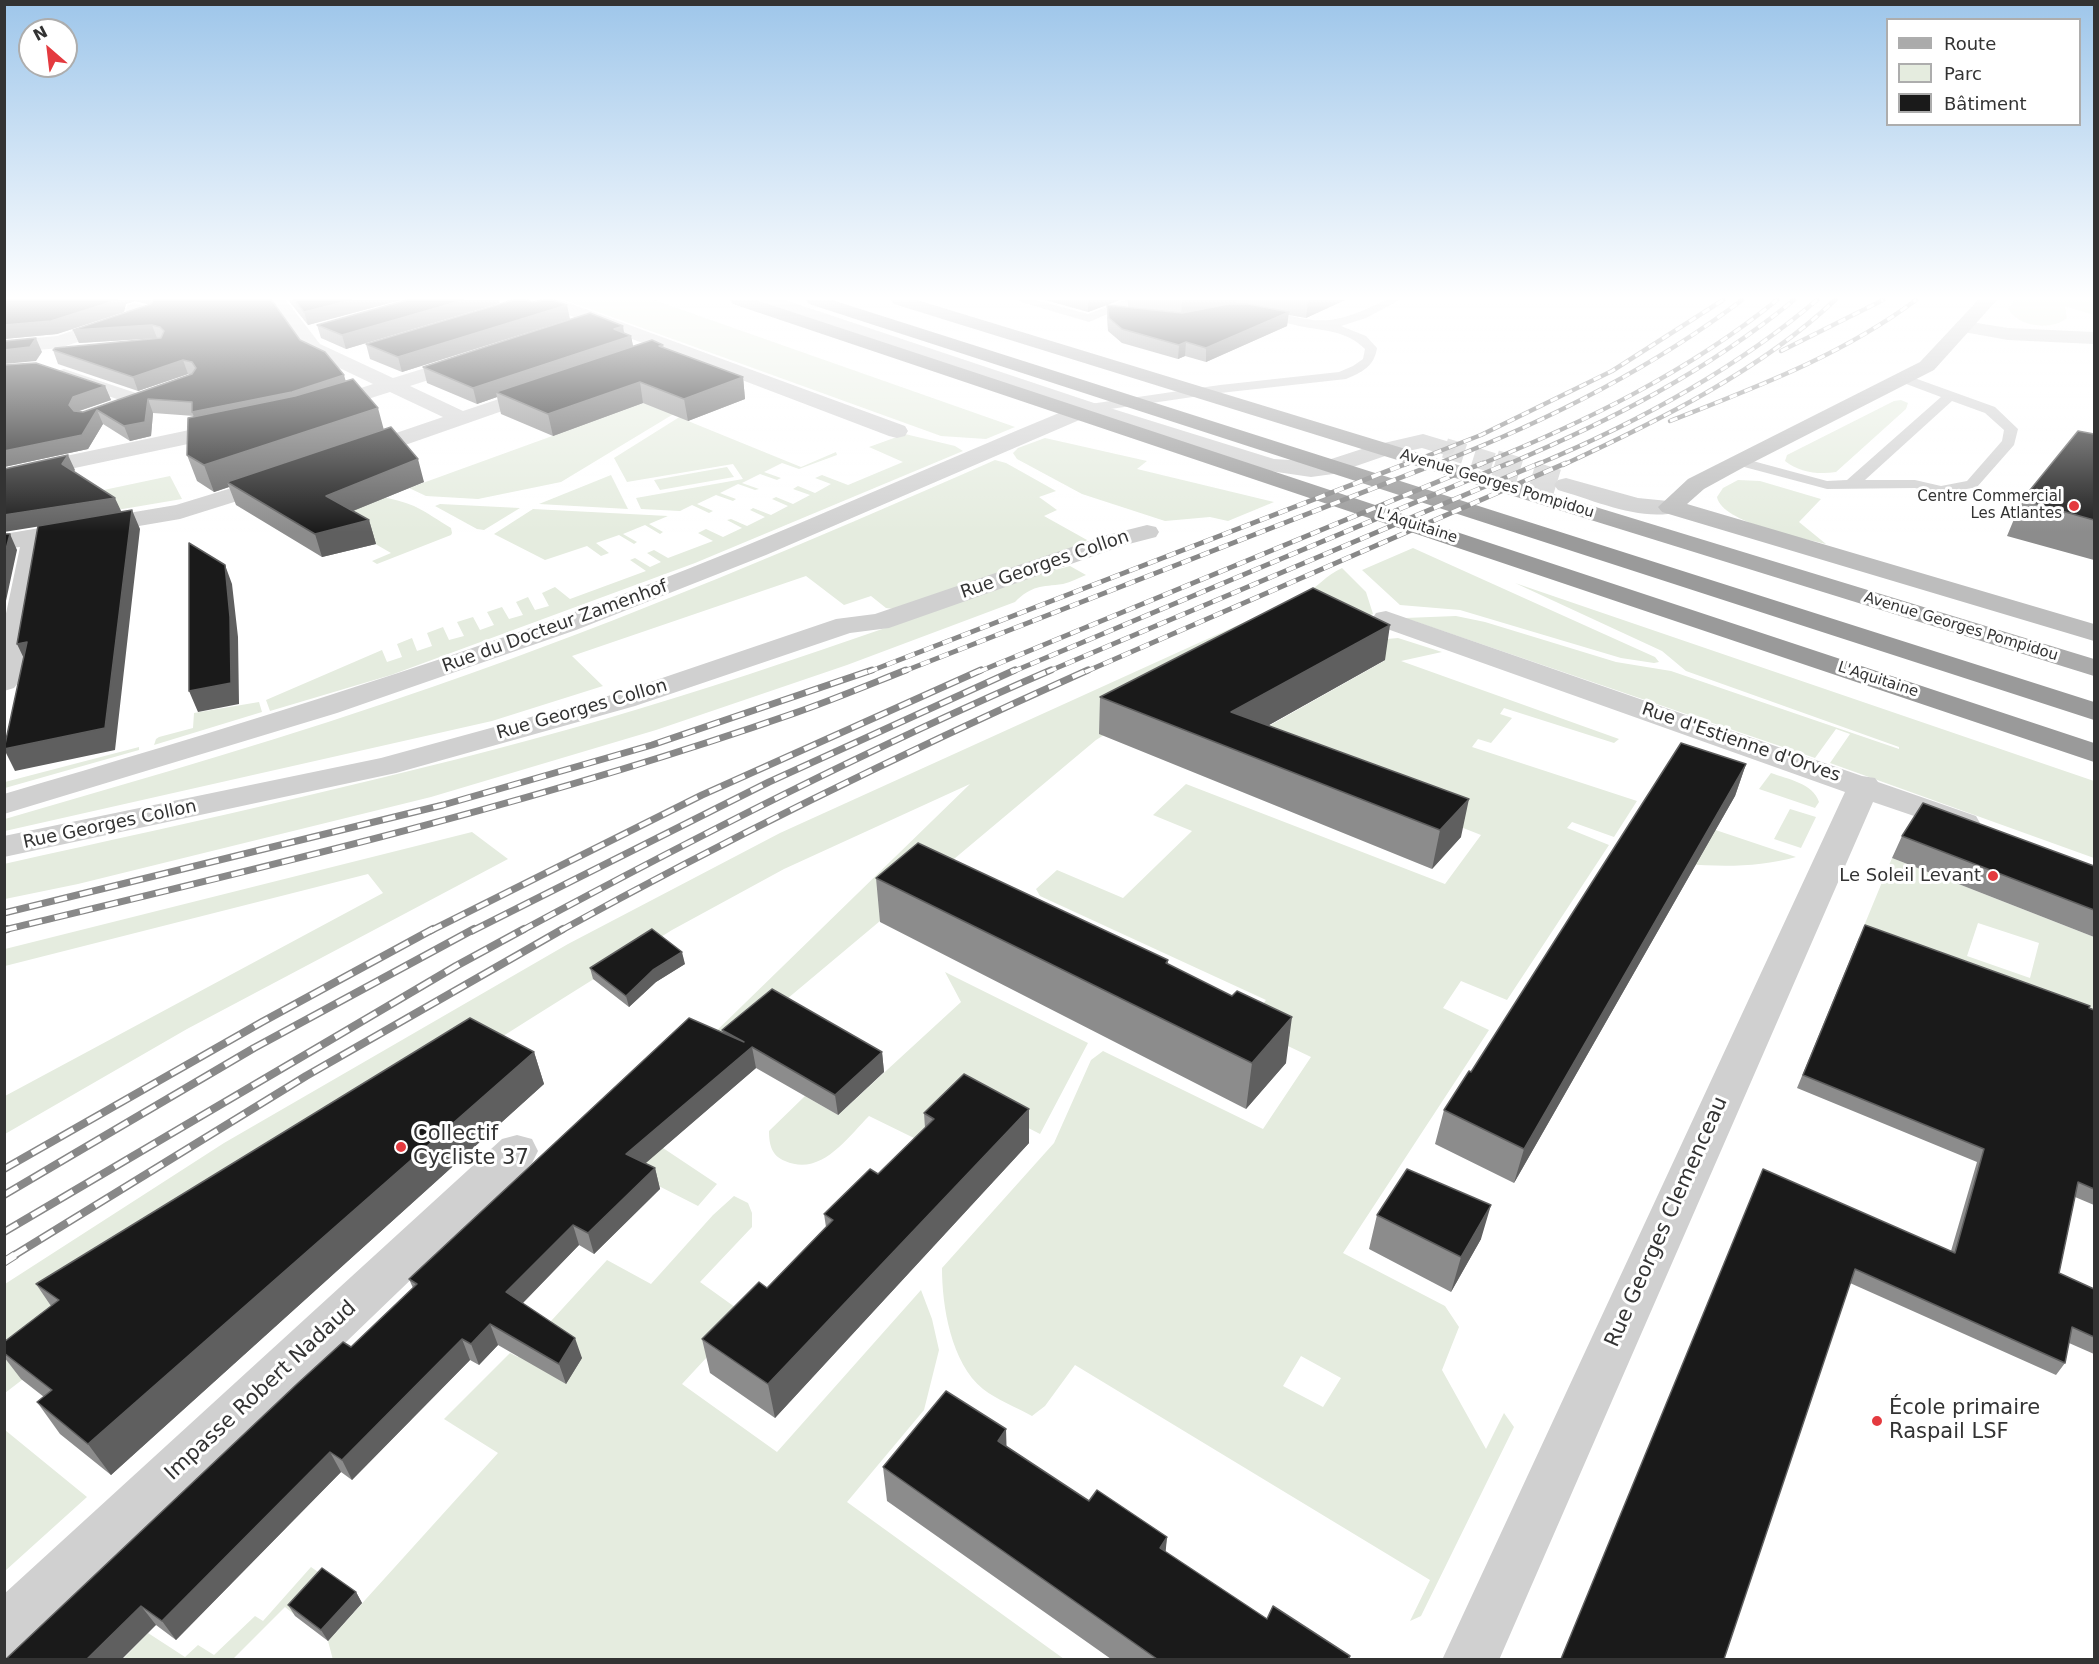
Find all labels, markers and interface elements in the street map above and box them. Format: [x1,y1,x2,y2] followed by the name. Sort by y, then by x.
[18,18,78,78] north arrow
[1886,18,2081,126] legend
[30,22,51,45] text: N
[1944,33,1996,54] text: Route
[1944,63,1982,84] text: Parc
[1944,93,2027,114] text: Bâtiment
[1398,446,1596,522] street label: Avenue Georges Pompidou
[1917,488,2062,523] place label: Centre Commercial Les Atlantes
[2067,499,2081,513] marker: Centre Commercial Les Atlantes
[1374,505,1460,547] street label: L'Aquitaine
[958,526,1132,604] street label: Rue Georges Collon
[439,576,671,678] street label: Rue du Docteur Zamenhof
[1862,589,2060,665] street label: Avenue Georges Pompidou
[1835,659,1921,701] street label: L'Aquitaine
[494,675,670,745] street label: Rue Georges Collon
[1639,699,1843,787] street label: Rue d'Estienne d'Orves
[21,796,199,854] street label: Rue Georges Collon
[1839,865,1981,887] place label: Le Soleil Levant
[1986,869,2000,883] marker: Le Soleil Levant
[1600,1093,1734,1351] street label: Rue Georges Clemenceau
[413,1122,529,1172] place label: Collectif Cycliste 37
[394,1140,408,1154] marker: Collectif Cycliste 37
[160,1296,362,1486] street label: Impasse Robert Nadaud
[1889,1396,2040,1446] place label: École primaire Raspail LSF
[1870,1414,1884,1428] marker: École primaire Raspail LSF

